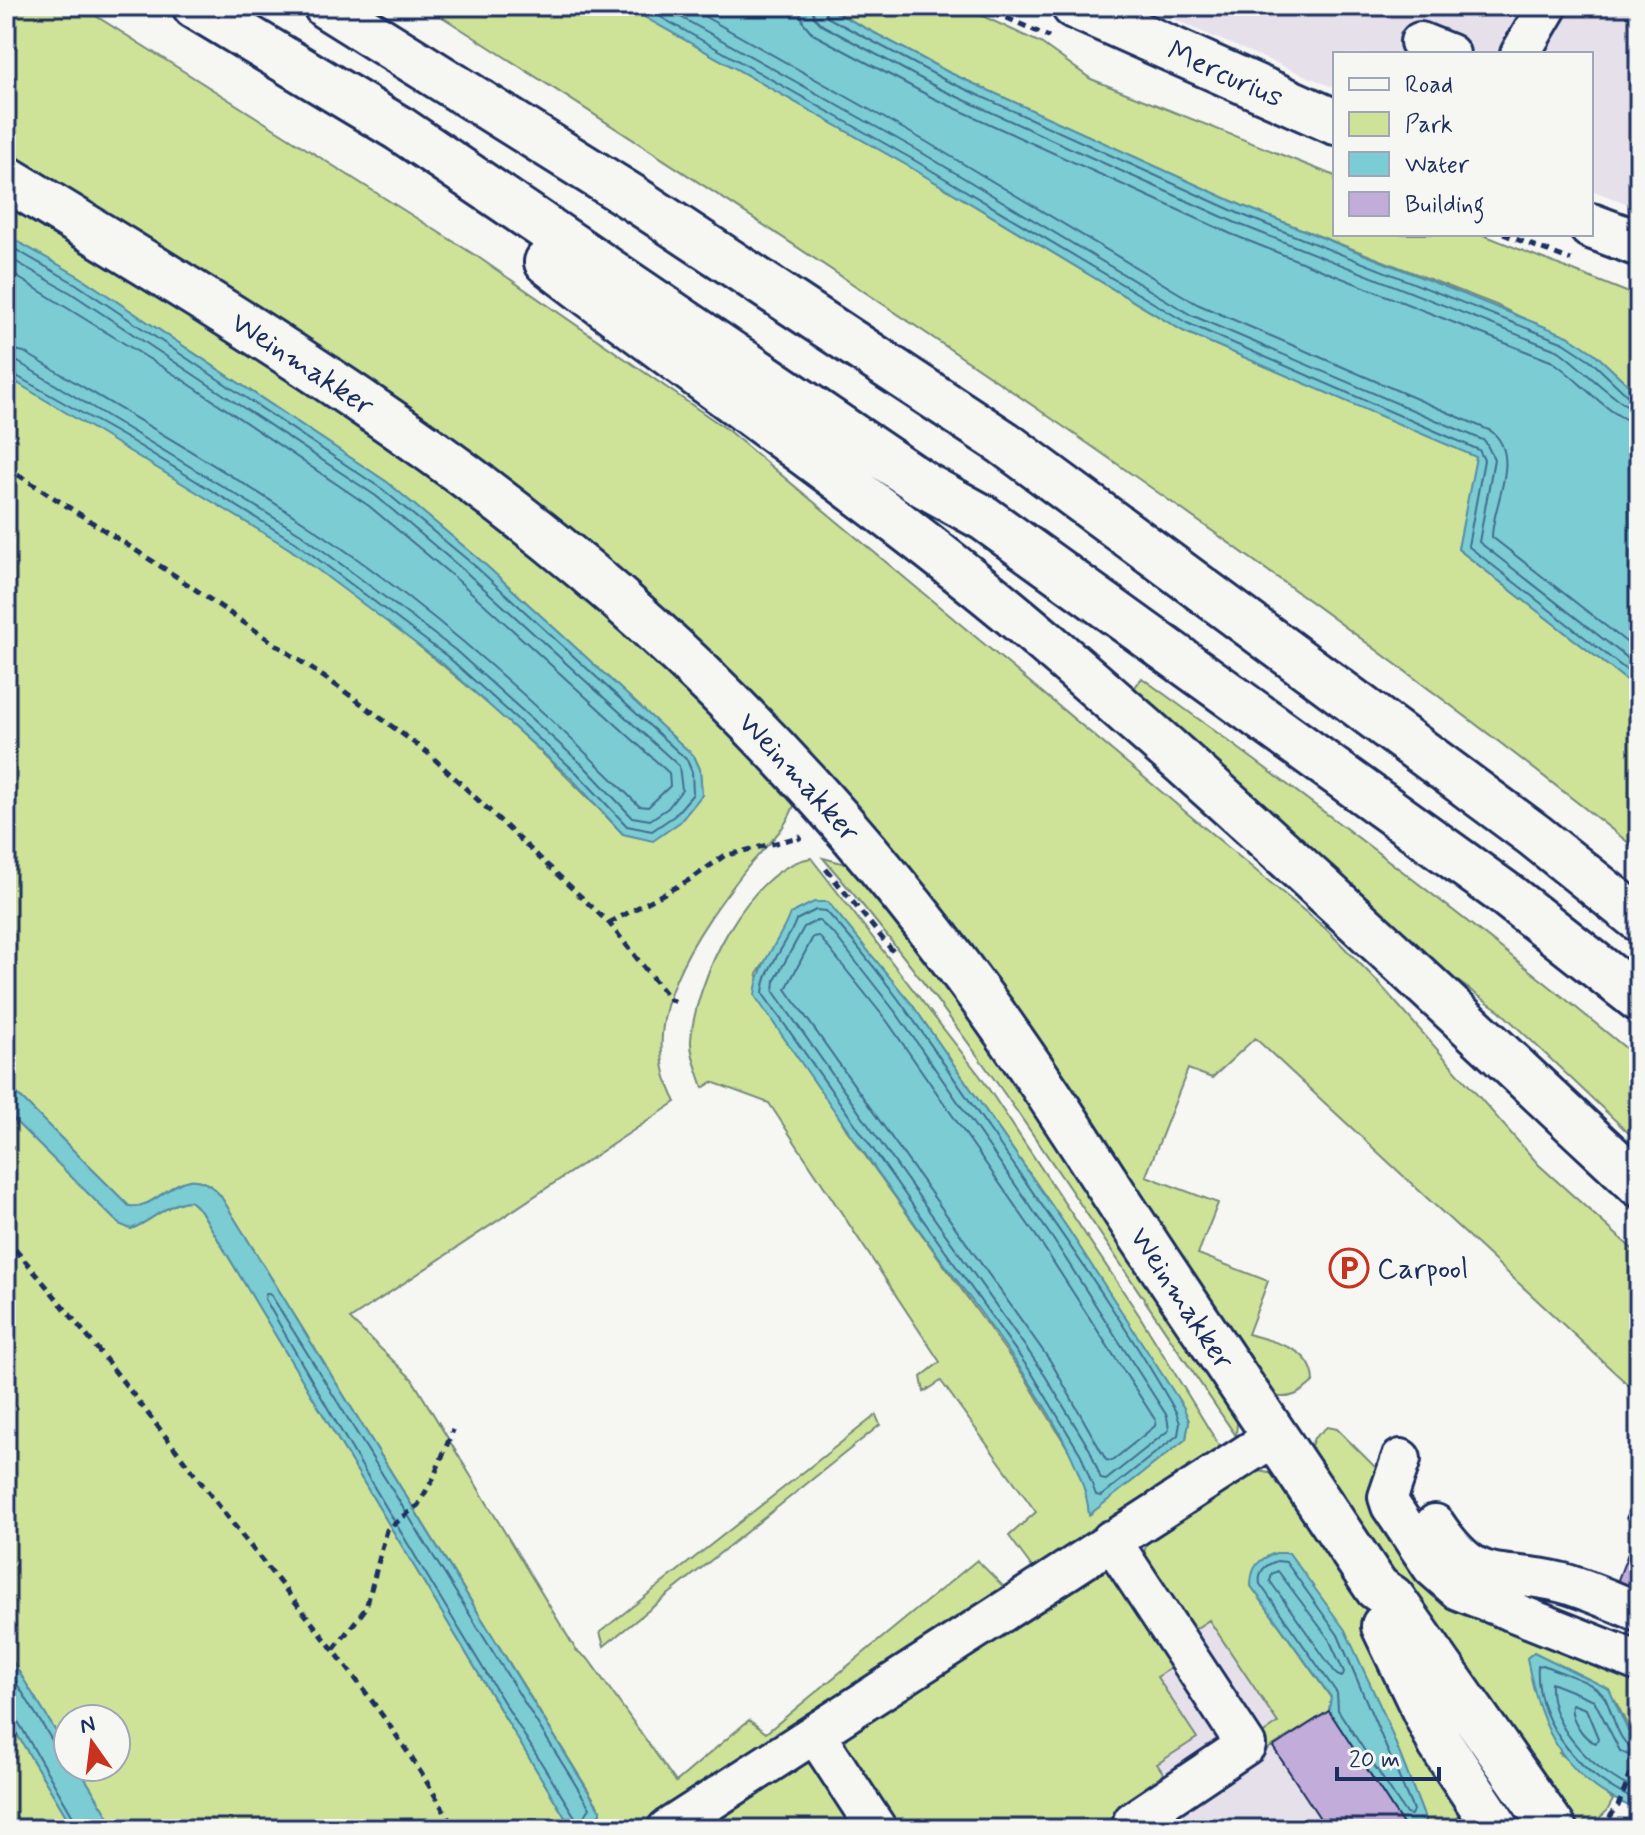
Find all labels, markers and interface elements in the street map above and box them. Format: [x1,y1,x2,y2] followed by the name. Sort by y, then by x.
[1161,32,1289,118] street label: Mercurius
[1333,52,1593,236] legend
[1405,70,1453,101] text: Road
[1405,110,1453,141] text: Park
[1405,150,1470,181] text: Water
[1405,190,1485,224] text: Building
[223,304,382,426] street label: Weinmakker
[729,704,868,851] street label: Weinmakker
[1120,1220,1243,1378] street label: Weinmakker
[1328,1247,1370,1289] parking icon: Carpool
[1377,1250,1468,1289] place label: Carpool
[52,1703,132,1783] north arrow
[77,1710,98,1741] text: N
[1337,1731,1439,1781] scale bar
[1349,1745,1400,1776] text: 20 m

